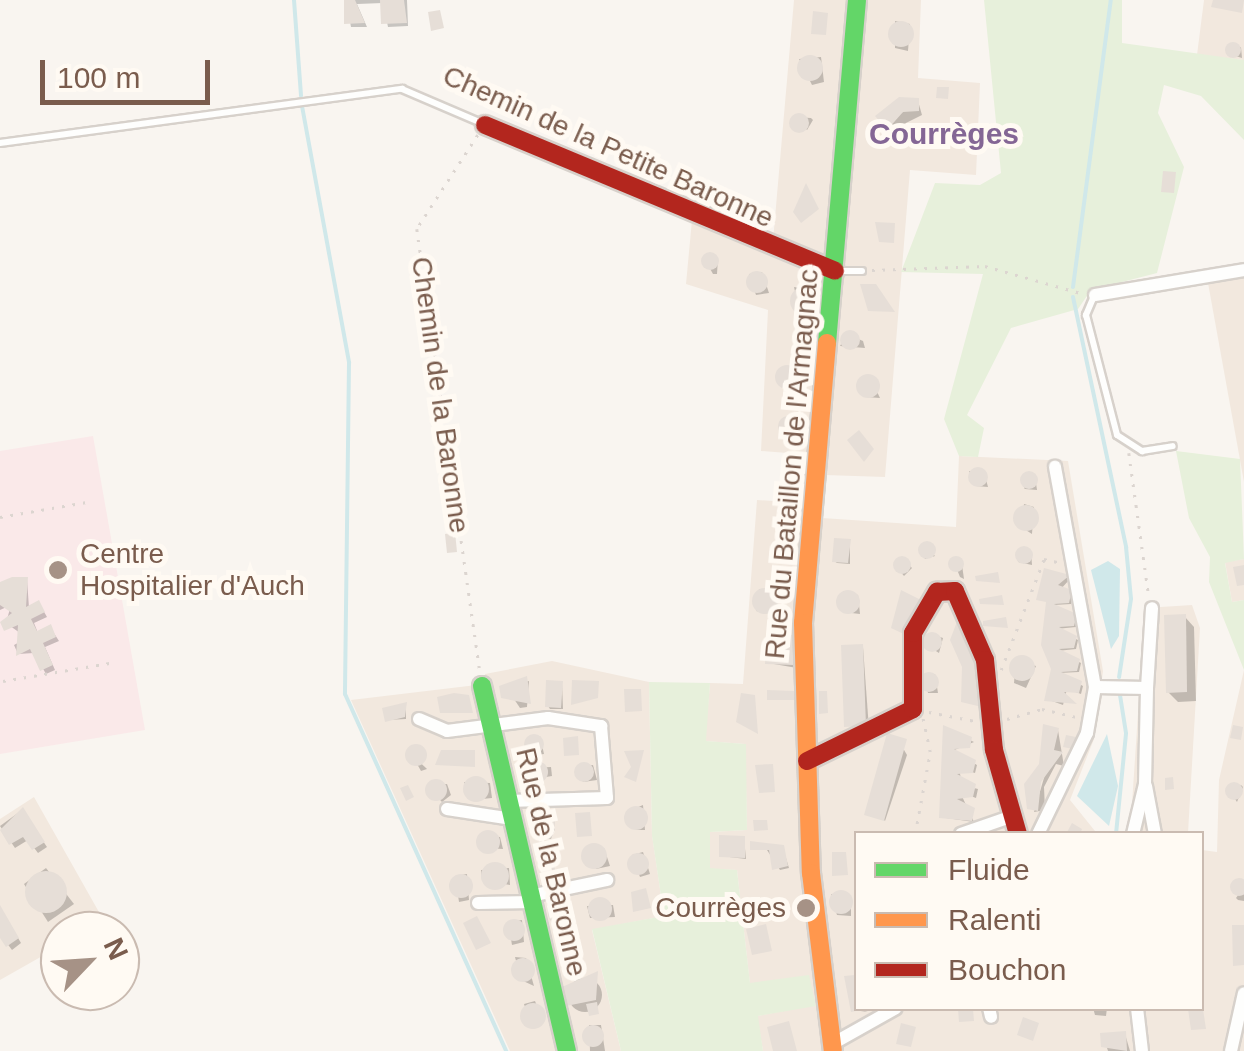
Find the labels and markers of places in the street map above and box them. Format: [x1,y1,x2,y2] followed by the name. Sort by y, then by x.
[80,537,305,603] place label: Centre Hospitalier d'Auch
[45,557,71,583] marker: Centre Hospitalier d'Auch
[655,891,786,925] place label: Courrèges
[795,897,817,919] marker: Courrèges

